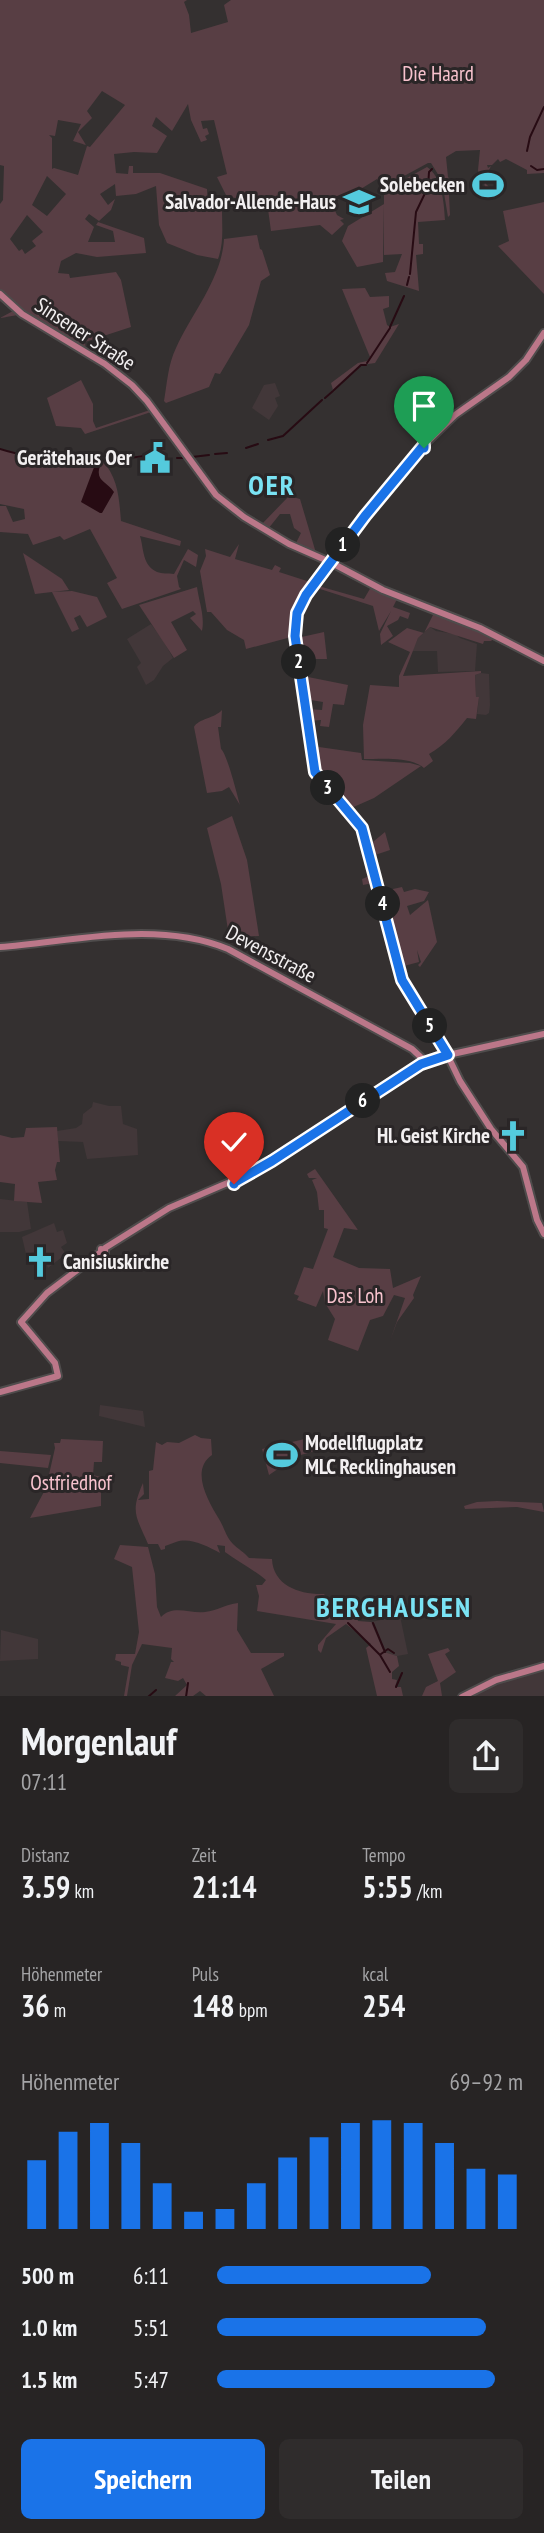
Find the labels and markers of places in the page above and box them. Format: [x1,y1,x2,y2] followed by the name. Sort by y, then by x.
[471,168,505,202] sports icon: Solebecken
[380,171,465,198] place label: Solebecken
[342,185,376,219] school or university icon: Salvador-Allende-Haus
[165,188,336,215] place label: Salvador-Allende-Haus
[394,376,454,448] pin
[138,441,172,475] public building icon: Gerätehaus Oer
[17,444,133,471] place label: Gerätehaus Oer
[326,528,360,562] pin: 1
[282,644,316,680] pin: 2
[310,770,346,806] pin: 3
[366,886,400,922] pin: 4
[412,1009,448,1044] pin: 5
[346,1084,380,1118] pin: 6
[204,1112,264,1184] pin
[496,1119,530,1153] church icon: Hl. Geist Kirche
[377,1122,490,1149] place label: Hl. Geist Kirche
[23,1245,57,1279] church icon: Canisiuskirche
[63,1248,169,1275] place label: Canisiuskirche
[305,1429,456,1480] place label: Modellflugplatz MLC Recklinghausen
[265,1438,299,1472] sports icon: Modellflugplatz MLC Recklinghausen

